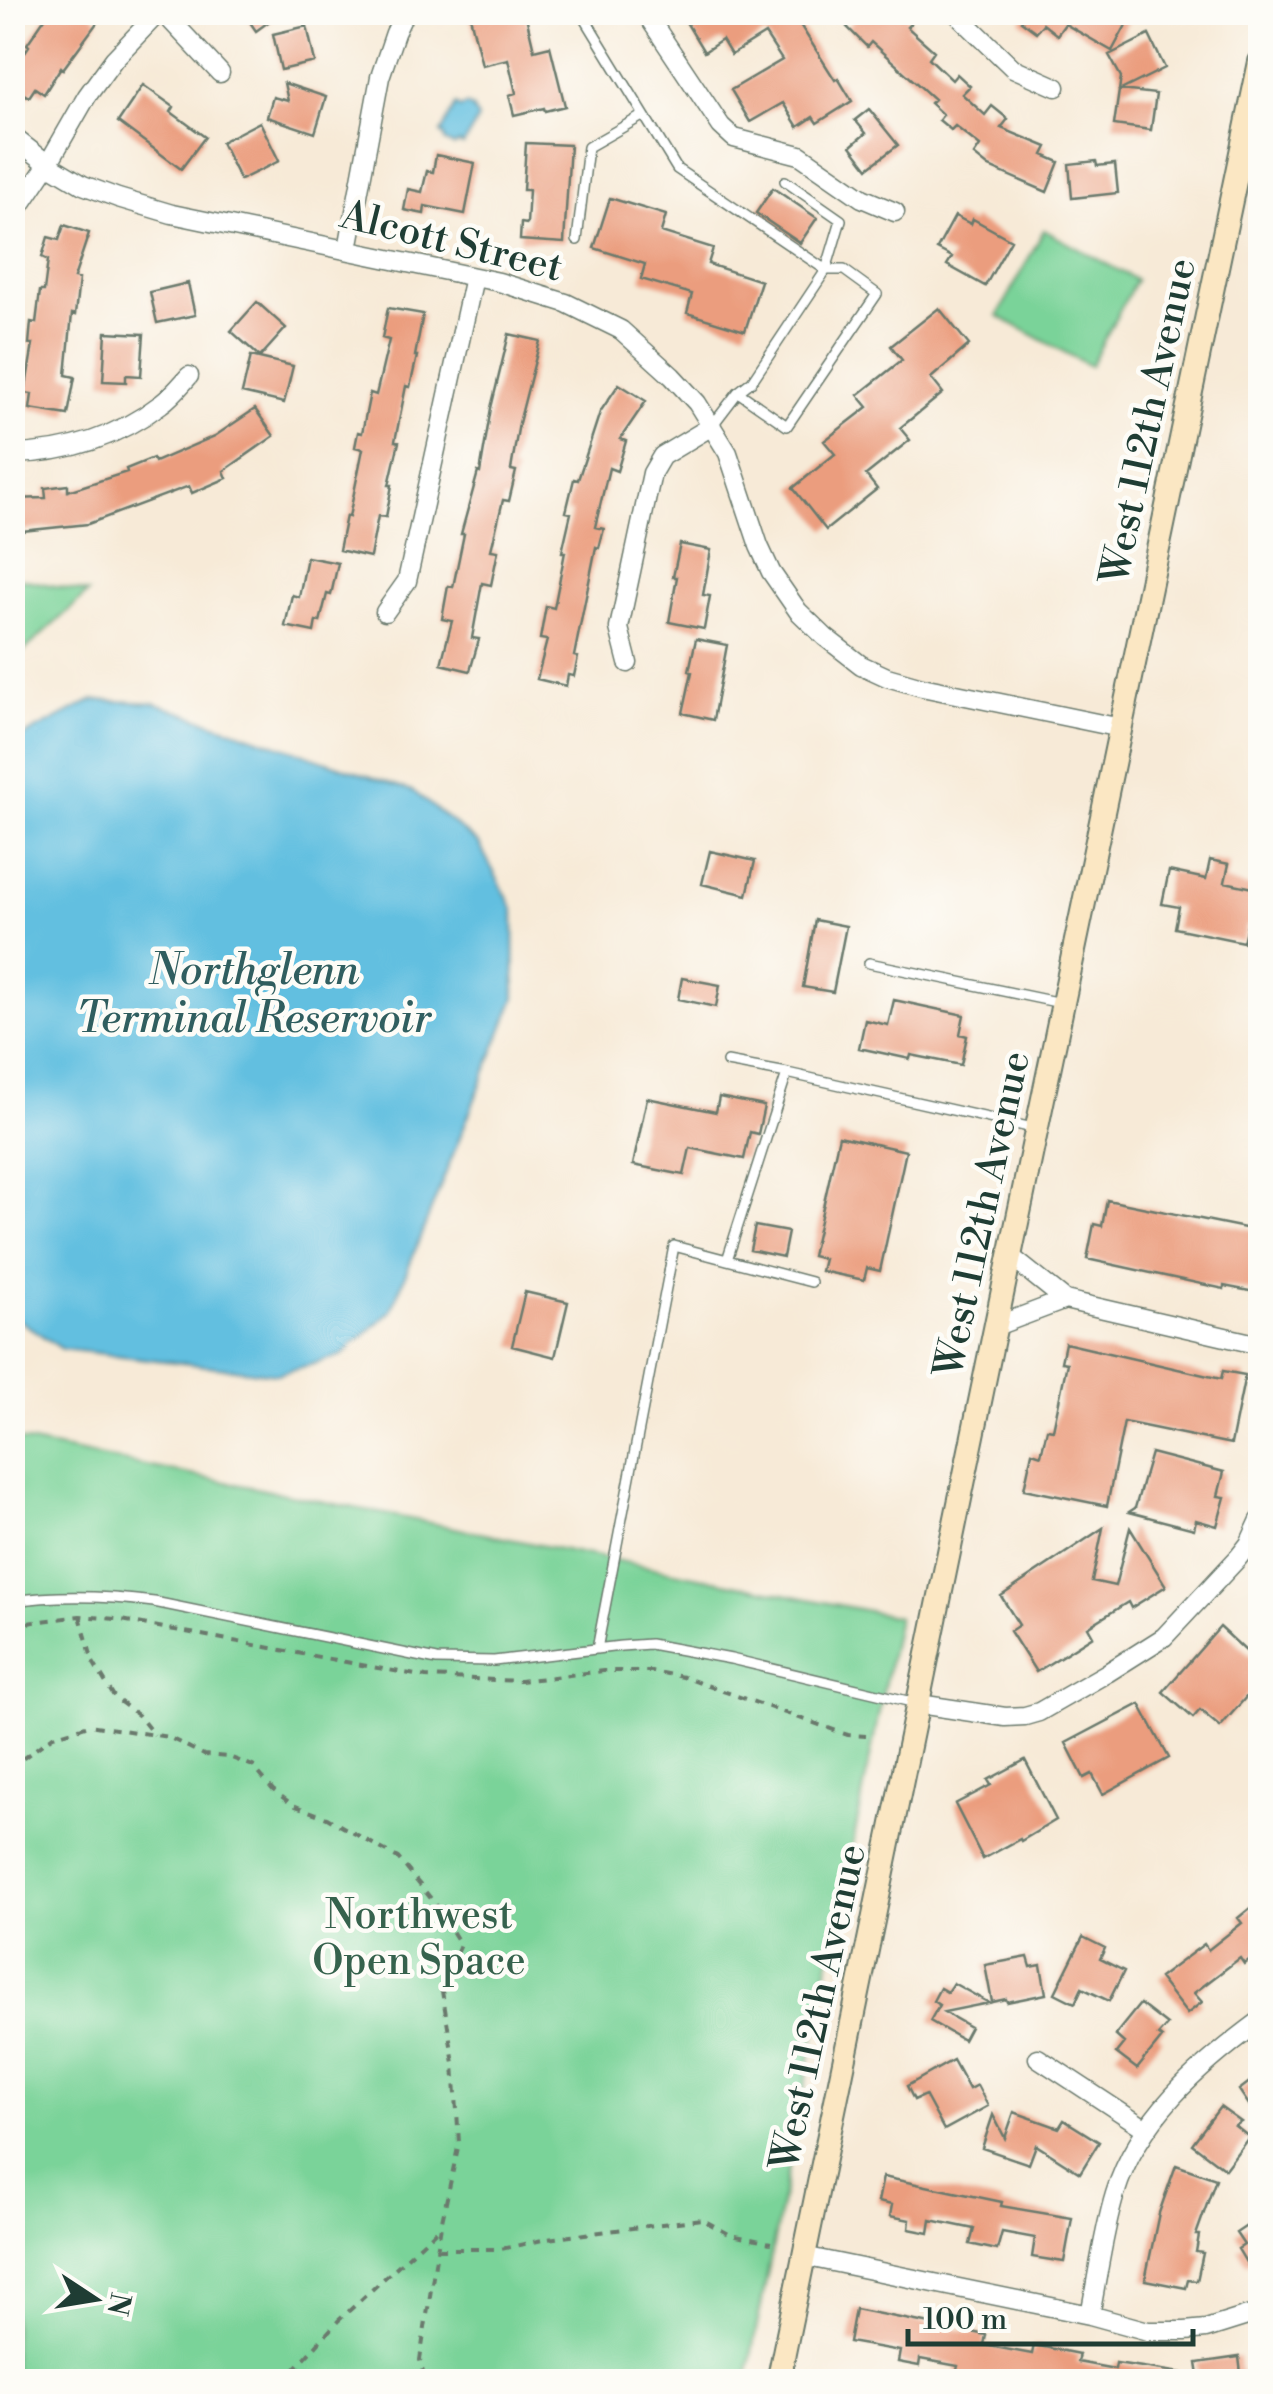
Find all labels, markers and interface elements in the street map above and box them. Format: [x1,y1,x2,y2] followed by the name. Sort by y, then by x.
[334,190,568,294] street label: Alcott Street
[1090,254,1208,591] street label: West 112th Avenue
[77,945,433,1046] water label: Northglenn Terminal Reservoir
[924,1047,1042,1384] street label: West 112th Avenue
[760,1840,878,2177] street label: West 112th Avenue
[312,1891,526,1987] park label: Northwest Open Space
[45,2249,145,2349] north arrow
[908,2284,1193,2346] scale bar
[99,2289,137,2318] text: N
[923,2301,1007,2339] text: 100 m

